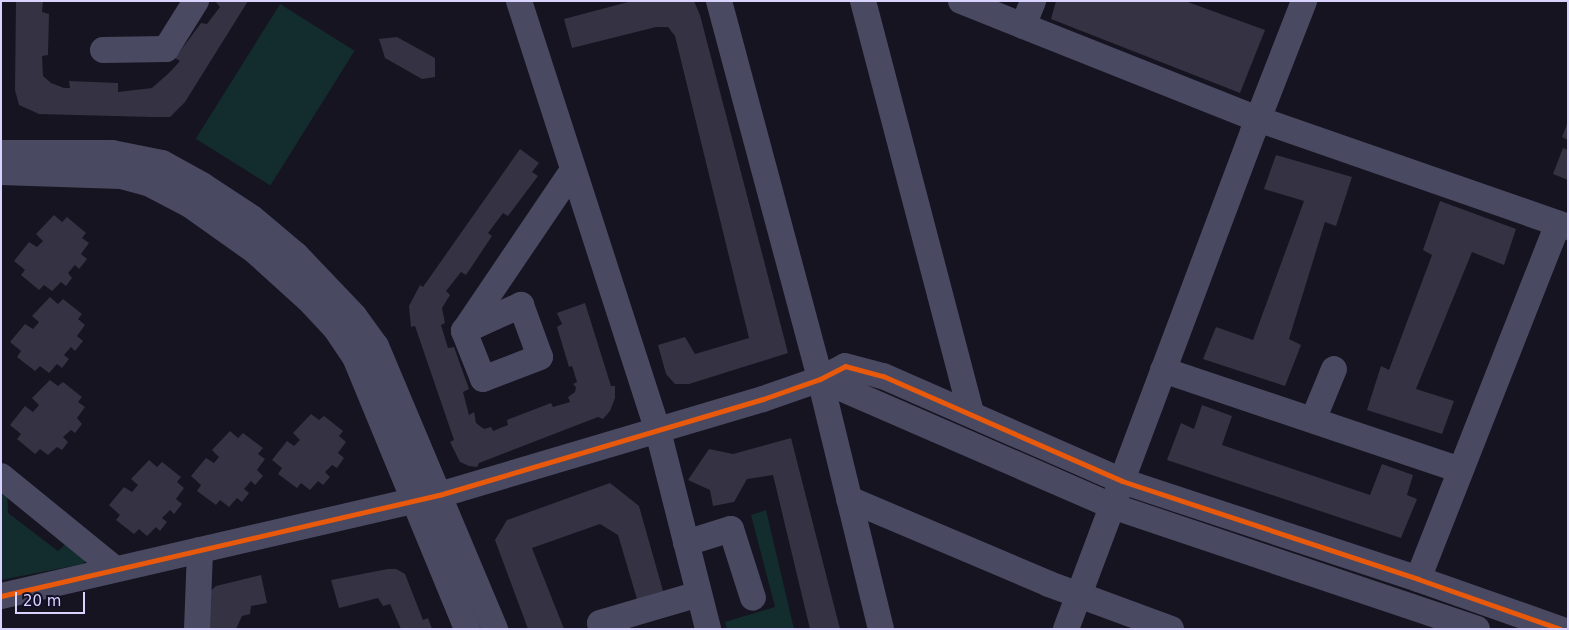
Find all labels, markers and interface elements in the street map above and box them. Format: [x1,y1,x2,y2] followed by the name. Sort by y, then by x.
[18,582,88,614] scale bar
[23,592,61,610] text: 20 m

